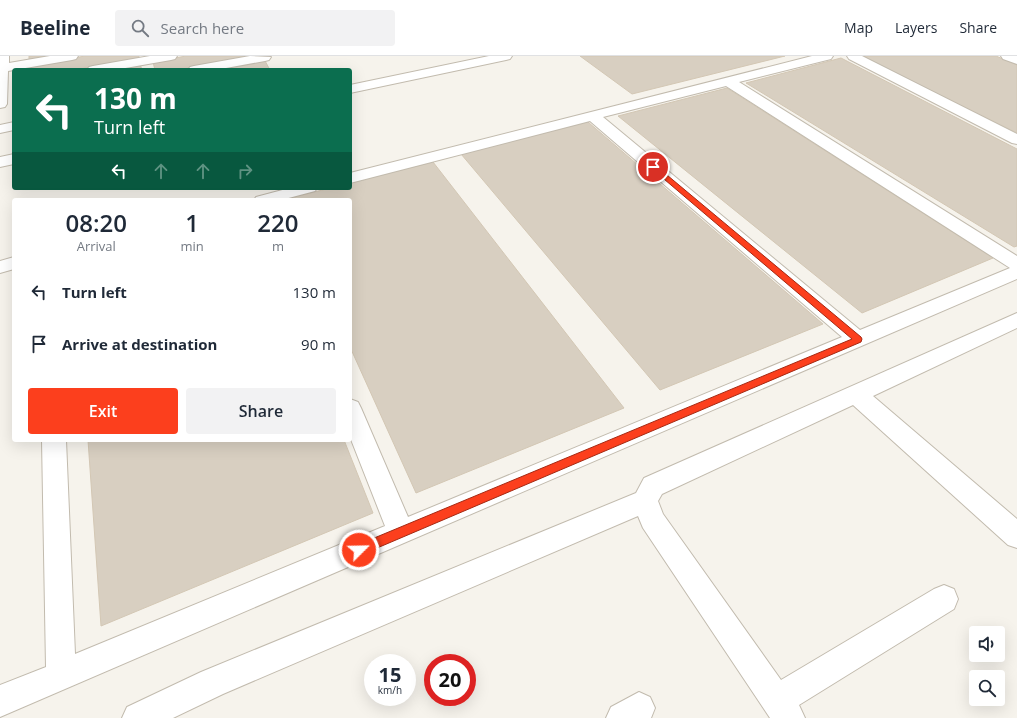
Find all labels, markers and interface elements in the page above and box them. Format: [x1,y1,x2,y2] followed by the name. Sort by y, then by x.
[115,10,395,46] search box
[20,15,91,41] text: Beeline
[129,17,151,39] icon: search
[161,18,244,38] text: Search here
[844,18,873,37] text: Map
[895,18,937,37] text: Layers
[959,18,997,37] text: Share
[94,79,177,117] text: 130 m
[28,84,80,136] icon: left
[94,115,165,139] text: Turn left
[636,150,670,184] pin
[642,156,664,178] icon: arrive
[108,160,130,182] icon: left
[150,160,172,182] icon: ahead
[192,160,214,182] icon: ahead
[234,160,256,182] icon: right
[66,206,127,239] text: 08:20
[185,206,199,239] text: 1
[257,206,298,239] text: 220
[77,237,116,255] text: Arrival
[181,237,204,255] text: min
[272,237,284,255] text: m
[28,281,50,303] icon: left
[62,282,127,302] text: Turn left
[292,282,336,302] text: 130 m
[28,333,50,355] icon: arrive
[62,334,217,354] text: Arrive at destination
[301,334,336,354] text: 90 m
[28,388,178,434] button: Exit
[186,388,336,434] button: Share
[338,529,380,571] position arrow
[969,626,1005,706] map controls
[969,626,1005,662] button: sound
[424,654,476,706] speed limit sign: 20
[379,661,401,688] text: 15
[969,670,1005,706] button: search
[378,683,402,697] text: km/h

